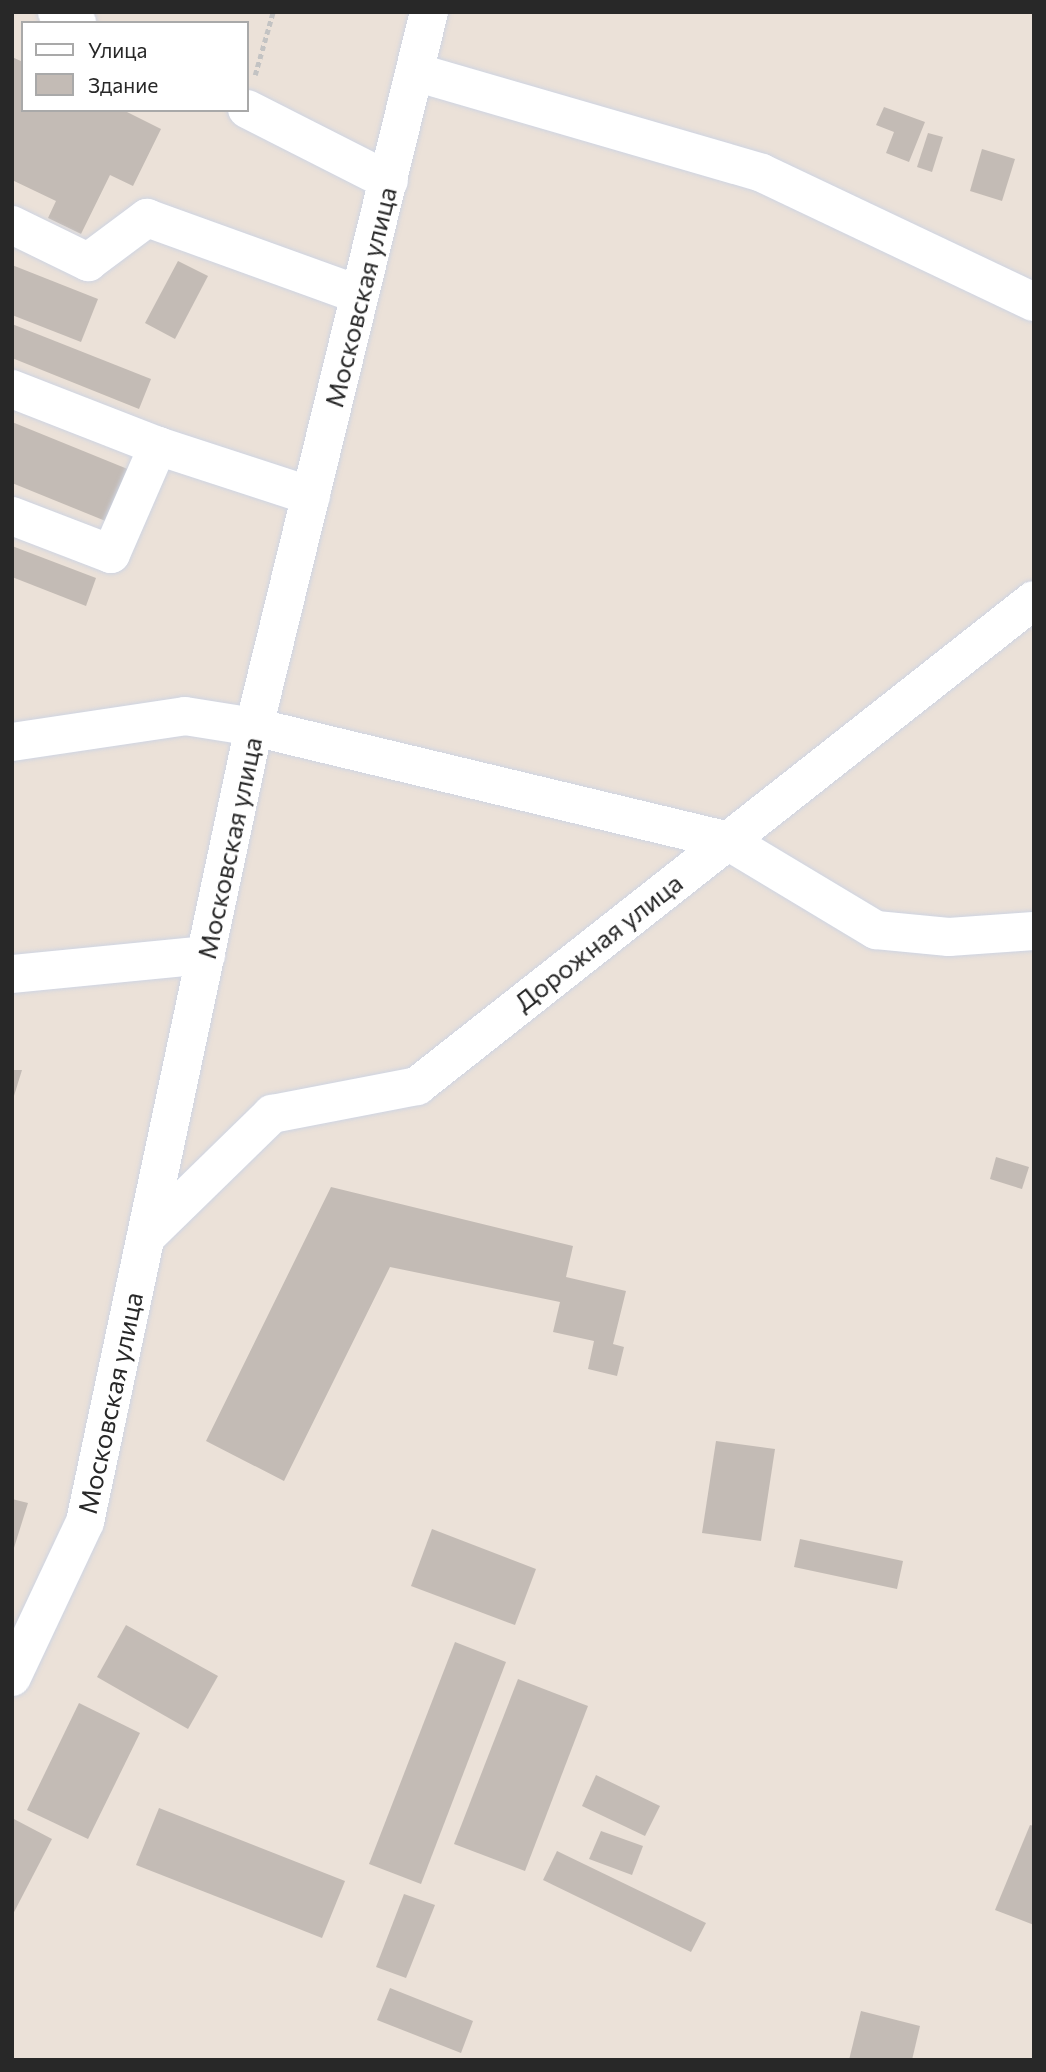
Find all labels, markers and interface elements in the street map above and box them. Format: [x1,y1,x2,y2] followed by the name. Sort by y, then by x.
[21,21,248,112] legend
[88,37,147,62] text: Улица
[88,72,158,97] text: Здание
[318,184,402,410] street label: Московская улица
[190,734,268,962] street label: Московская улица
[508,867,688,1017] street label: Дорожная улица
[71,1289,149,1517] street label: Московская улица

